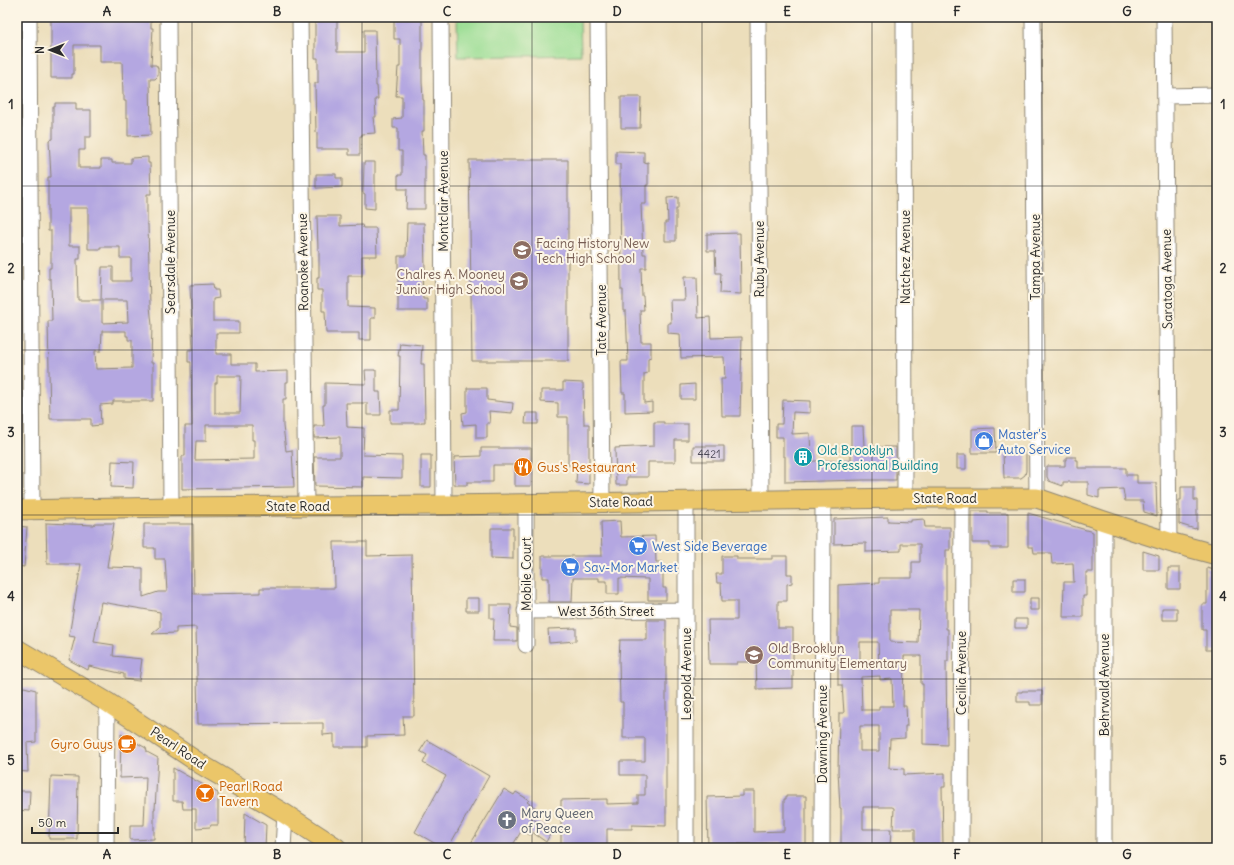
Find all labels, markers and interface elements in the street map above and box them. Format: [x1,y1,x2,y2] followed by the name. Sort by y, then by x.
[103,3,112,20] text: A
[273,3,282,20] text: B
[443,3,452,20] text: C
[612,3,622,20] text: D
[783,3,791,20] text: E
[953,3,961,20] text: F
[1122,3,1132,20] text: G
[30,30,70,70] north arrow
[33,46,47,54] text: N
[8,96,14,113] text: 1
[1220,96,1226,113] text: 1
[435,150,452,252] street label: Montclair Avenue
[162,210,179,314] street label: Searsdale Avenue
[897,210,914,304] street label: Natchez Avenue
[294,213,312,311] street label: Roanoke Avenue
[1027,214,1044,300] street label: Tampa Avenue
[751,220,768,298] street label: Ruby Avenue
[1158,229,1176,329] street label: Saratoga Avenue
[536,235,649,267] place label: Facing History New Tech High School
[511,239,533,261] school or university icon: Facing History New Tech High School
[7,260,15,277] text: 2
[1219,260,1227,277] text: 2
[396,266,505,298] place label: Chalres A. Mooney Junior High School
[508,270,530,292] school or university icon: Chalres A. Mooney Junior High School
[593,284,610,356] street label: Tate Avenue
[7,424,15,441] text: 3
[1219,424,1227,441] text: 3
[998,426,1071,458] place label: Master's Auto Service
[973,430,995,452] shop icon: Master's Auto Service
[817,442,938,474] place label: Old Brooklyn Professional Building
[792,446,814,468] building icon: Old Brooklyn Professional Building
[697,447,721,461] house number: 4421
[512,456,534,478] restaurant icon: Gus's Restaurant
[537,459,637,476] place label: Gus's Restaurant
[913,490,977,507] street label: State Road
[589,493,653,511] street label: State Road
[266,498,330,515] street label: State Road
[627,535,649,557] supermarket icon: West Side Beverage
[518,536,535,611] street label: Mobile Court
[652,538,767,555] place label: West Side Beverage
[559,556,581,578] supermarket icon: Sav-Mor Market
[584,559,678,576] place label: Sav-Mor Market
[7,588,15,605] text: 4
[1219,588,1227,605] text: 4
[558,603,655,620] street label: West 36th Street
[678,628,695,720] street label: Leopold Avenue
[953,631,970,715] street label: Cecilia Avenue
[1096,633,1113,737] street label: Behrwald Avenue
[768,640,907,672] place label: Old Brooklyn Community Elementary
[743,644,765,666] school or university icon: Old Brooklyn Community Elementary
[814,685,831,783] street label: Dawning Avenue
[147,723,209,773] street label: Pearl Road
[116,733,138,755] cafe icon: Gyro Guys
[50,736,113,753] place label: Gyro Guys
[7,752,15,769] text: 5
[1219,752,1227,769] text: 5
[219,778,283,810] place label: Pearl Road Tavern
[194,782,216,804] bar icon: Pearl Road Tavern
[521,805,594,837] place label: Mary Queen of Peace
[32,809,118,835] scale bar
[496,809,518,831] church icon: Mary Queen of Peace
[38,815,67,830] text: 50 m
[103,846,112,863] text: A
[273,846,282,863] text: B
[443,846,452,863] text: C
[612,846,622,863] text: D
[783,846,791,863] text: E
[953,846,961,863] text: F
[1122,846,1132,863] text: G

